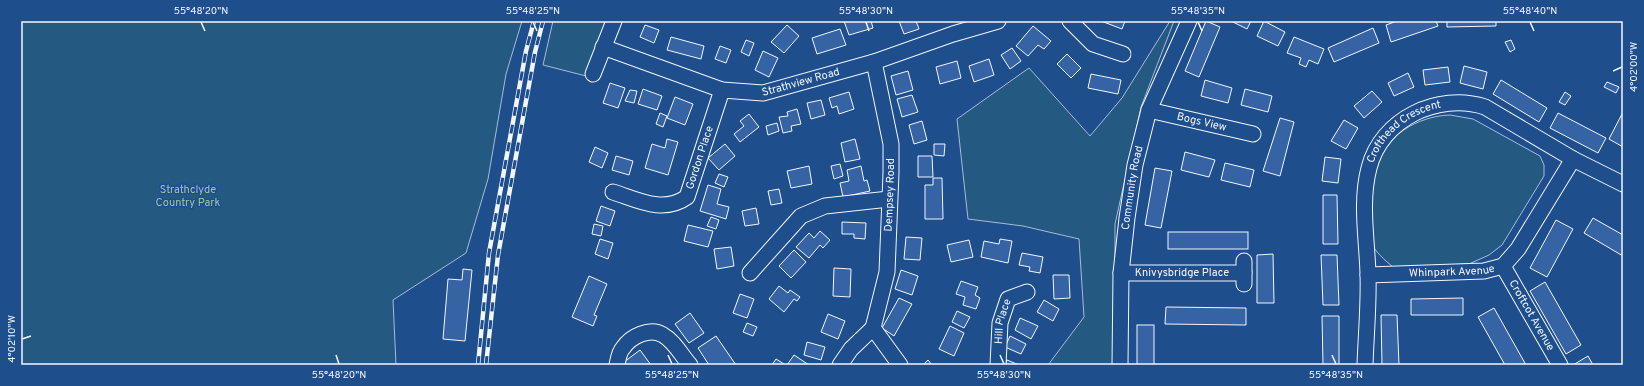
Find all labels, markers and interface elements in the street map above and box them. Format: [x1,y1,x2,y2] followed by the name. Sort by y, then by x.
[174,5,228,18] text: 55°48'20"N
[506,5,560,18] text: 55°48'25"N
[839,5,893,18] text: 55°48'30"N
[1171,5,1225,18] text: 55°48'35"N
[1503,5,1557,18] text: 55°48'40"N
[1628,42,1641,92] text: 4°02'00"W
[760,65,841,100] street label: Strathview Road
[1364,98,1442,165] street label: Crofthead Crescent
[1175,110,1228,135] street label: Bogs View
[683,124,717,191] street label: Gordon Place
[1119,144,1147,231] street label: Community Road
[882,158,898,232] street label: Dempsey Road
[156,183,221,210] park label: Strathclyde Country Park
[1409,261,1496,281] street label: Whinpark Avenue
[1135,266,1229,280] street label: Knivysbridge Place
[1505,277,1557,354] street label: Croftcot Avenue
[992,297,1015,344] street label: Hill Place
[6,315,19,363] text: 4°02'10"W
[312,369,366,382] text: 55°48'20"N
[645,369,699,382] text: 55°48'25"N
[977,369,1031,382] text: 55°48'30"N
[1309,369,1363,382] text: 55°48'35"N

